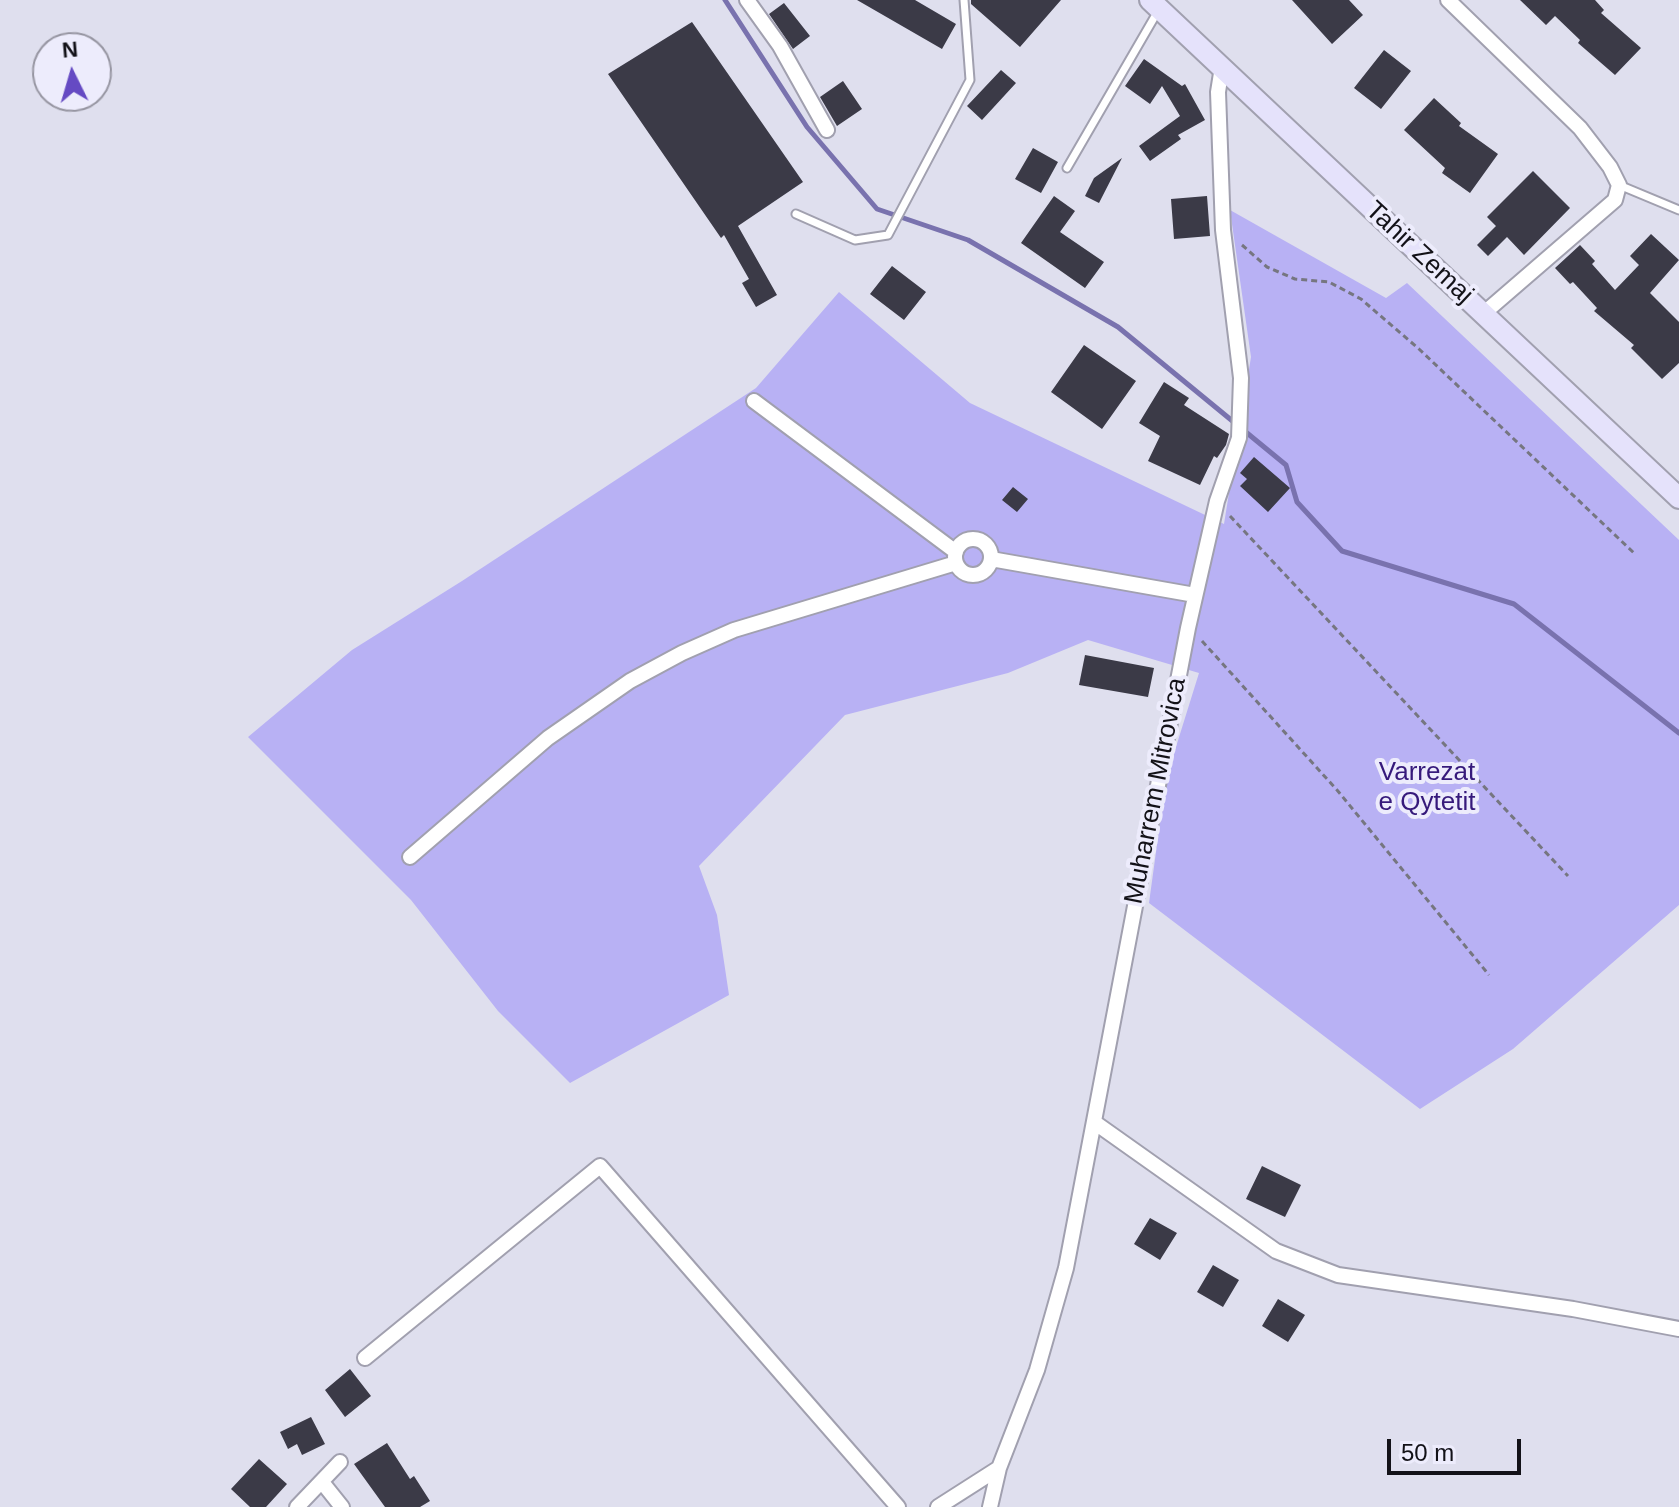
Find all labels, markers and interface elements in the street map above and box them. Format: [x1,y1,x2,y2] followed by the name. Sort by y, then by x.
[32,32,112,112] north arrow
[61,36,79,63] text: N
[1359,195,1479,311] street label: Tahir Zemaj
[1119,675,1193,907] street label: Muharrem Mitrovica
[1379,757,1475,818] park label: Varrezat e Qytetit
[1391,1423,1525,1473] scale bar
[1401,1439,1454,1466] text: 50 m

